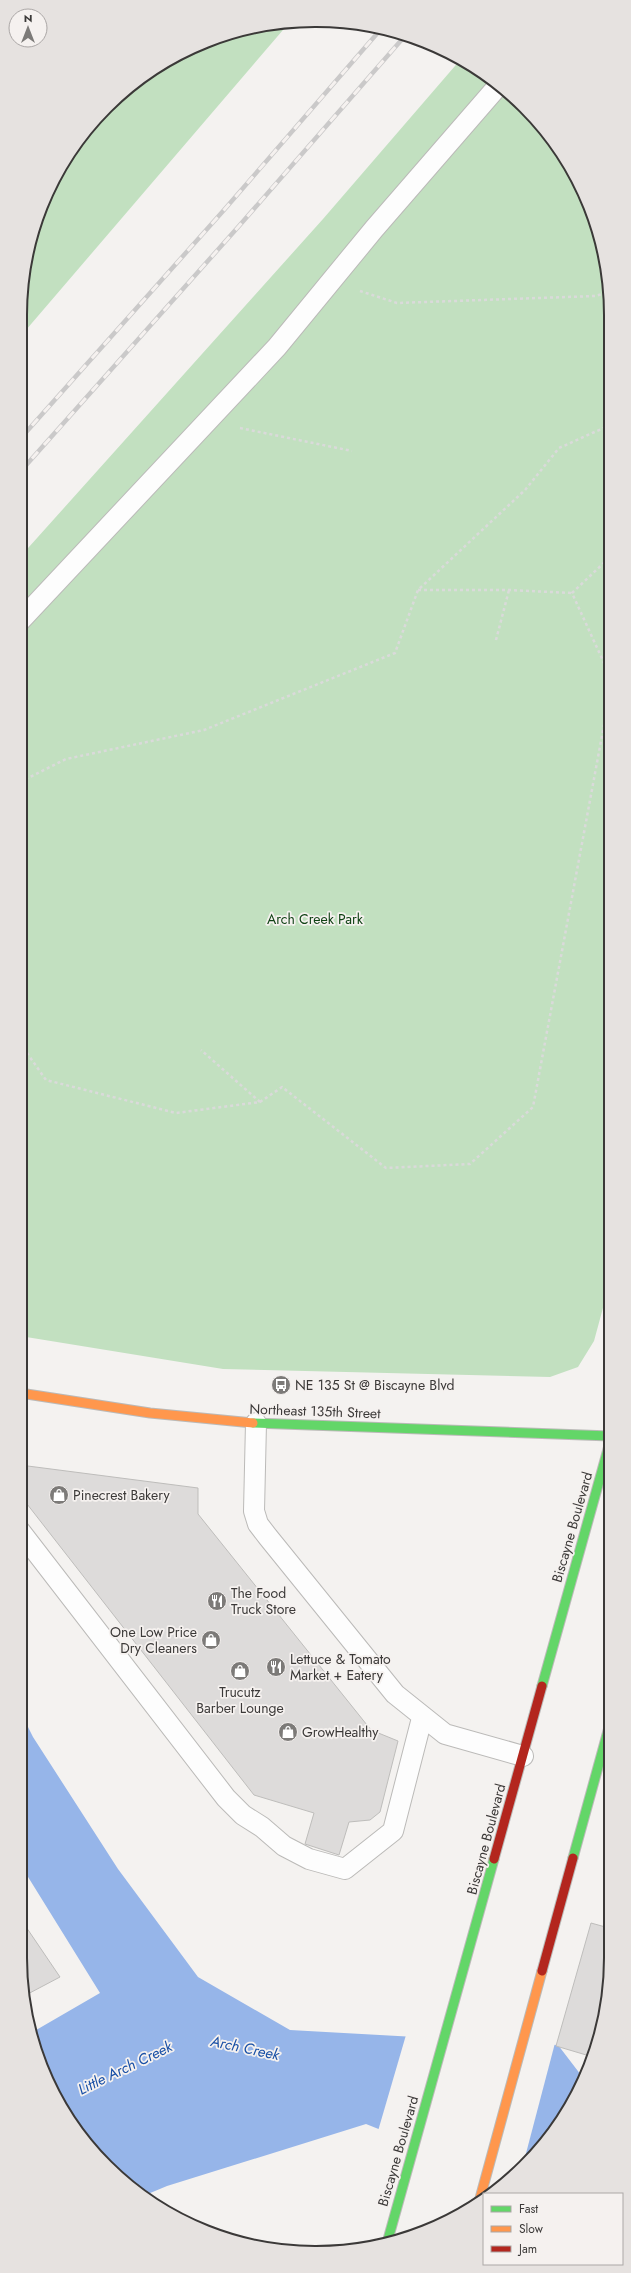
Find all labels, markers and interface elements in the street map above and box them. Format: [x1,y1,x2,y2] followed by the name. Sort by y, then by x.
[8,8,48,48] north arrow
[24,10,32,26] text: N
[267,909,364,929] park label: Arch Creek Park
[270,1374,292,1396] bus stop icon: NE 135 St @ Biscayne Blvd
[295,1375,455,1395] place label: NE 135 St @ Biscayne Blvd
[249,1399,382,1423] street label: Northeast 135th Street
[547,1469,597,1585] street label: Biscayne Boulevard
[48,1484,70,1506] shop icon: Pinecrest Bakery
[73,1485,170,1505] place label: Pinecrest Bakery
[231,1583,296,1619] place label: The Food Truck Store
[206,1590,228,1612] restaurant icon: The Food Truck Store
[110,1622,197,1658] place label: One Low Price Dry Cleaners
[200,1629,222,1651] shop icon: One Low Price Dry Cleaners
[290,1649,391,1685] place label: Lettuce & Tomato Market + Eatery
[265,1656,287,1678] restaurant icon: Lettuce & Tomato Market + Eatery
[229,1660,251,1682] shop icon: Trucutz Barber Lounge
[196,1682,284,1718] place label: Trucutz Barber Lounge
[277,1721,299,1743] shop icon: GrowHealthy
[302,1722,379,1742] place label: GrowHealthy
[462,1781,510,1897] street label: Biscayne Boulevard
[208,2030,282,2066] water label: Arch Creek
[74,2035,176,2100] water label: Little Arch Creek
[373,2093,423,2209] street label: Biscayne Boulevard
[483,2193,623,2265] legend
[519,2200,538,2218] text: Fast
[519,2220,544,2238] text: Slow
[517,2240,537,2258] text: Jam

